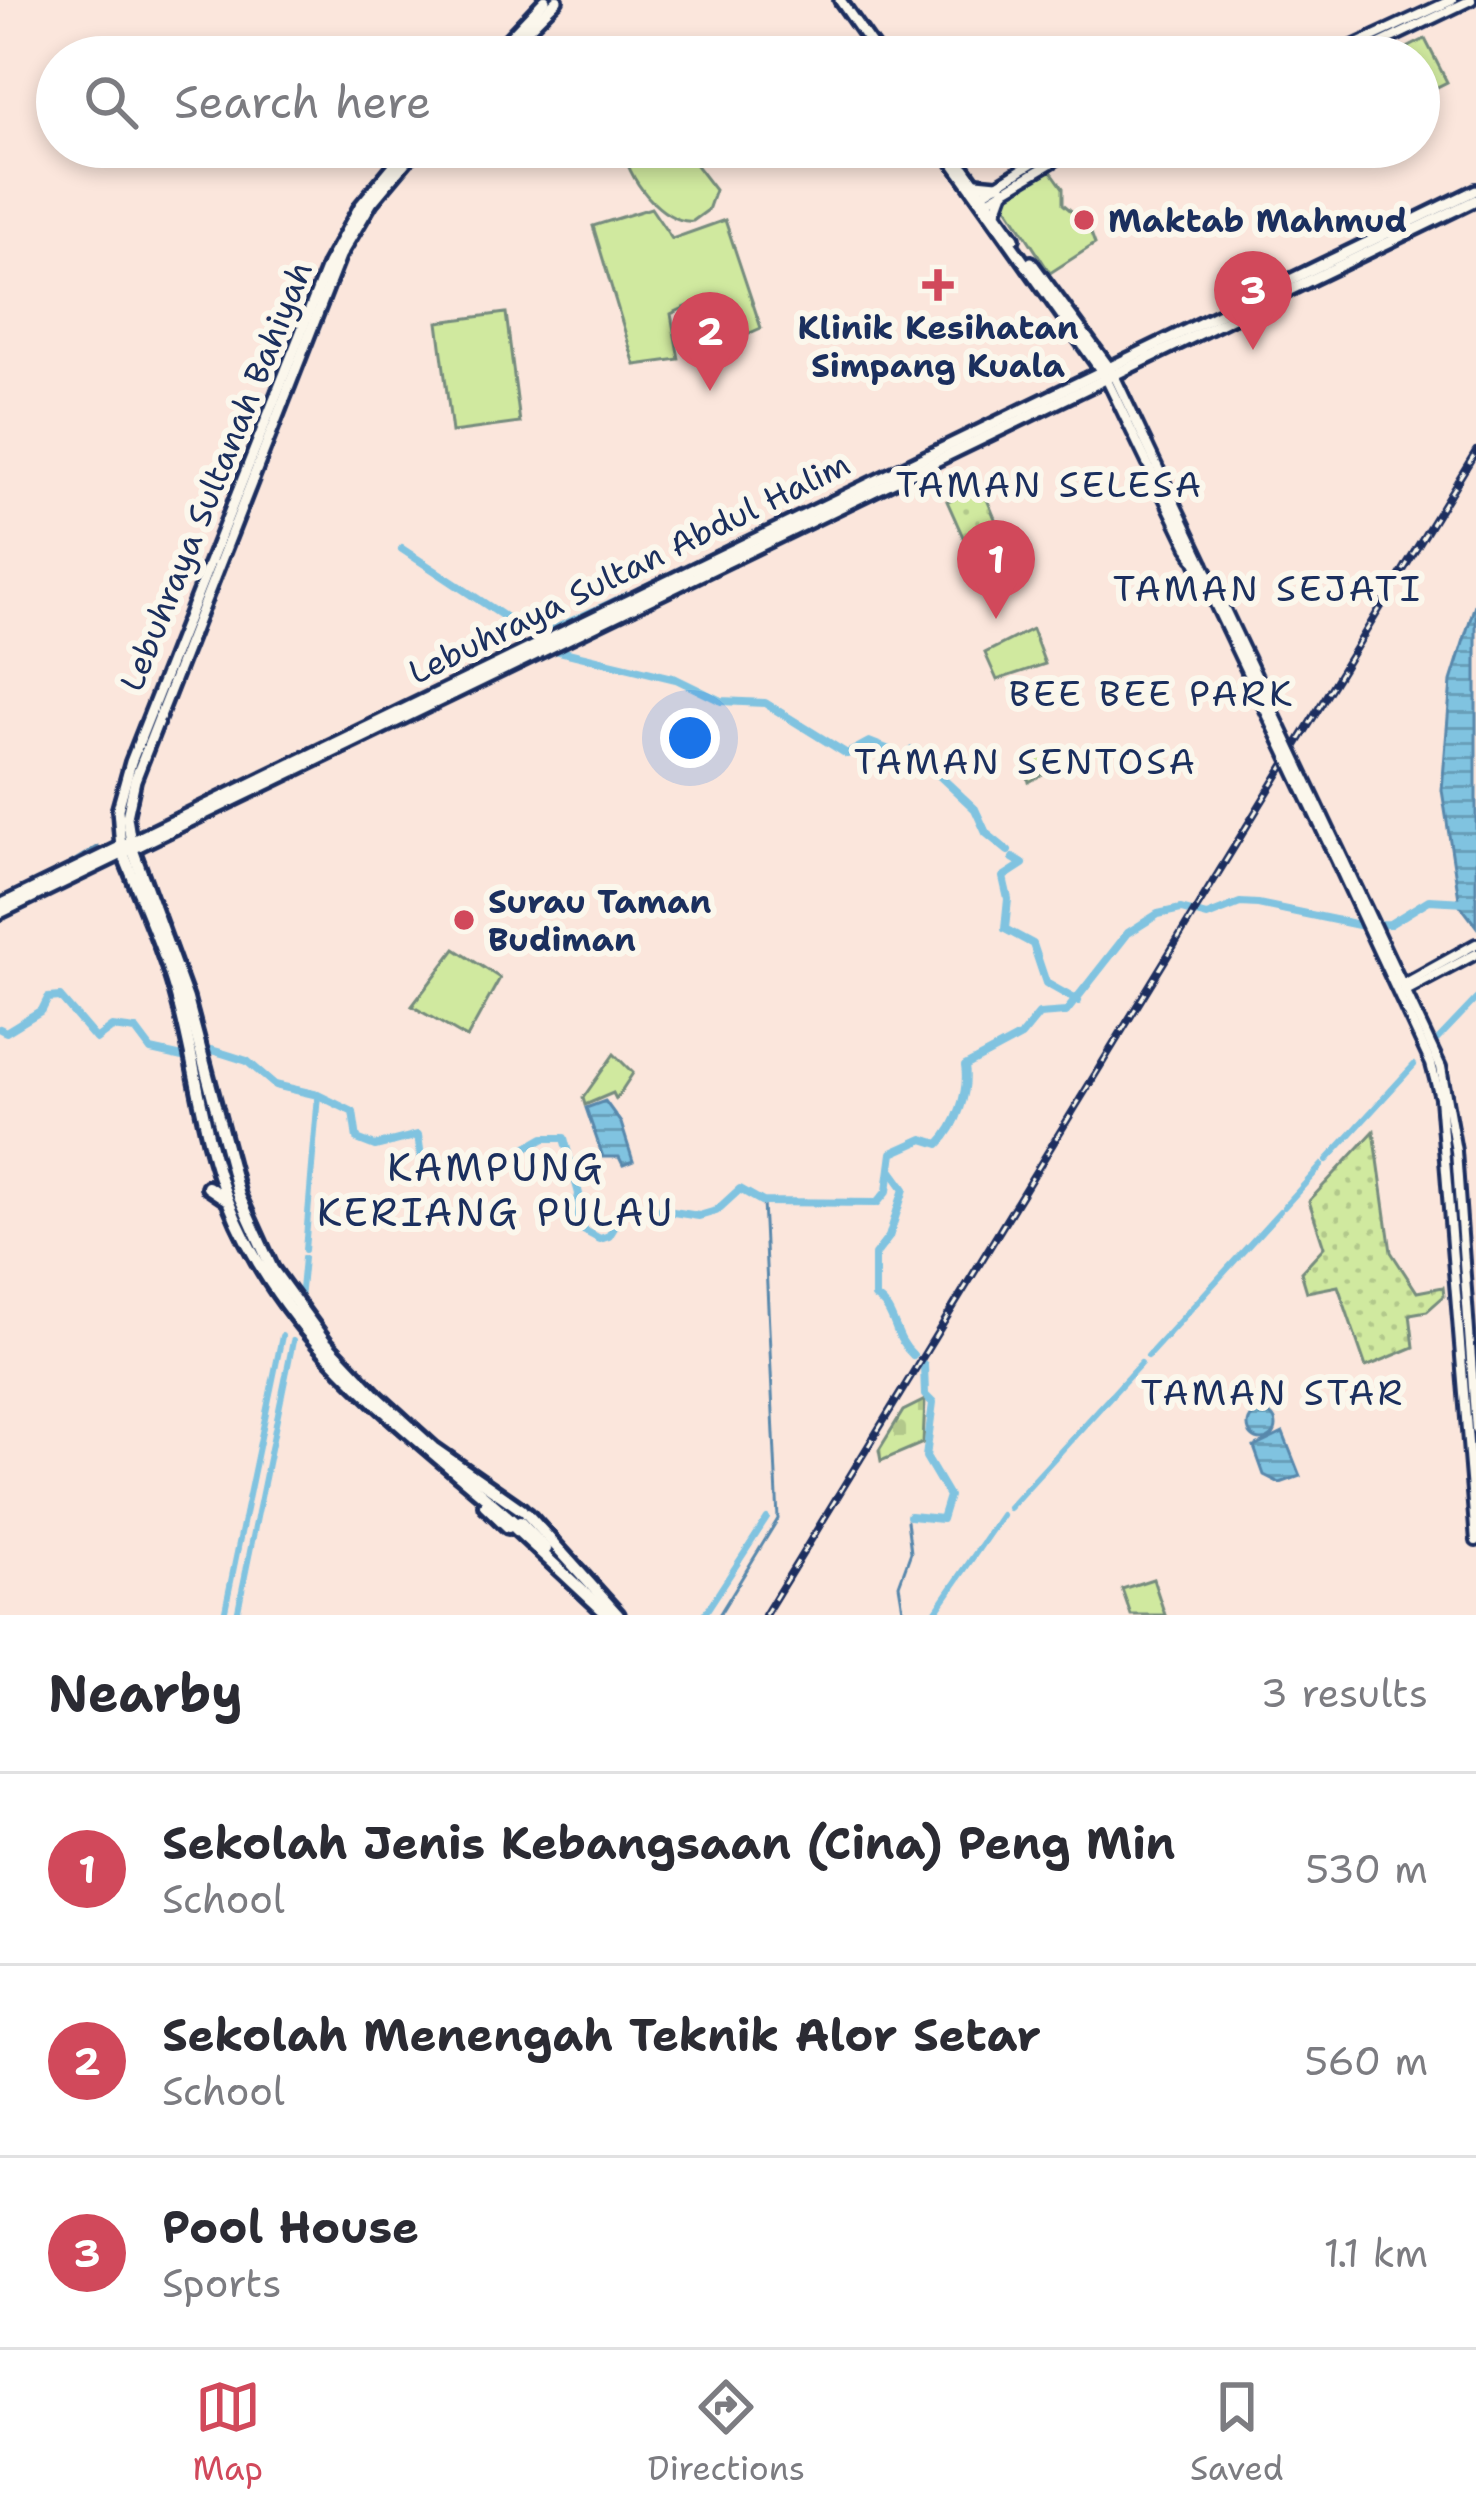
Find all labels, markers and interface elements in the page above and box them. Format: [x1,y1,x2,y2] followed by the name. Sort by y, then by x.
[36,36,1440,168] search box
[78,69,144,135] icon: search
[174,72,431,132] text: Search here
[1108,198,1407,243] place label: Maktab Mahmud
[1071,207,1097,233] marker: Maktab Mahmud
[1214,251,1292,350] pin: 3
[109,254,323,698] street label: Lebuhraya Sultanah Bahiyah
[922,269,954,301] marker: Klinik Kesihatan Simpang Kuala
[671,292,749,391] pin: 2
[797,305,1079,388] place label: Klinik Kesihatan Simpang Kuala
[401,441,857,695] street label: Lebuhraya Sultan Abdul Halim
[896,460,1204,509] district label: TAMAN SELESA
[957,520,1035,619] pin: 1
[1113,564,1423,613] district label: TAMAN SEJATI
[1009,669,1295,718] district label: BEE BEE PARK
[660,708,720,768] your location
[854,737,1198,786] district label: TAMAN SENTOSA
[488,879,711,962] place label: Surau Taman Budiman
[451,907,477,933] marker: Surau Taman Budiman
[317,1141,675,1238] district label: KAMPUNG KERIANG PULAU
[1141,1368,1405,1417] district label: TAMAN STAR
[48,1659,243,1727] text: Nearby
[1261,1667,1428,1719] text: 3 results
[162,1813,1175,1873] text: Sekolah Jenis Kebangsaan (Cina) Peng Min
[78,1843,96,1895] text: 1
[1305,1843,1428,1895] text: 530 m
[162,1873,285,1925] text: School
[162,2005,1041,2065] text: Sekolah Menengah Teknik Alor Setar
[73,2035,101,2087] text: 2
[1304,2035,1428,2087] text: 560 m
[162,2065,285,2117] text: School
[162,2197,419,2257] text: Pool House
[73,2227,101,2279] text: 3
[1323,2227,1428,2279] text: 1.1 km
[162,2257,282,2309] text: Sports
[192,2374,263,2491] tab: Map
[648,2374,805,2491] tab: Directions
[1190,2374,1284,2491] tab: Saved

